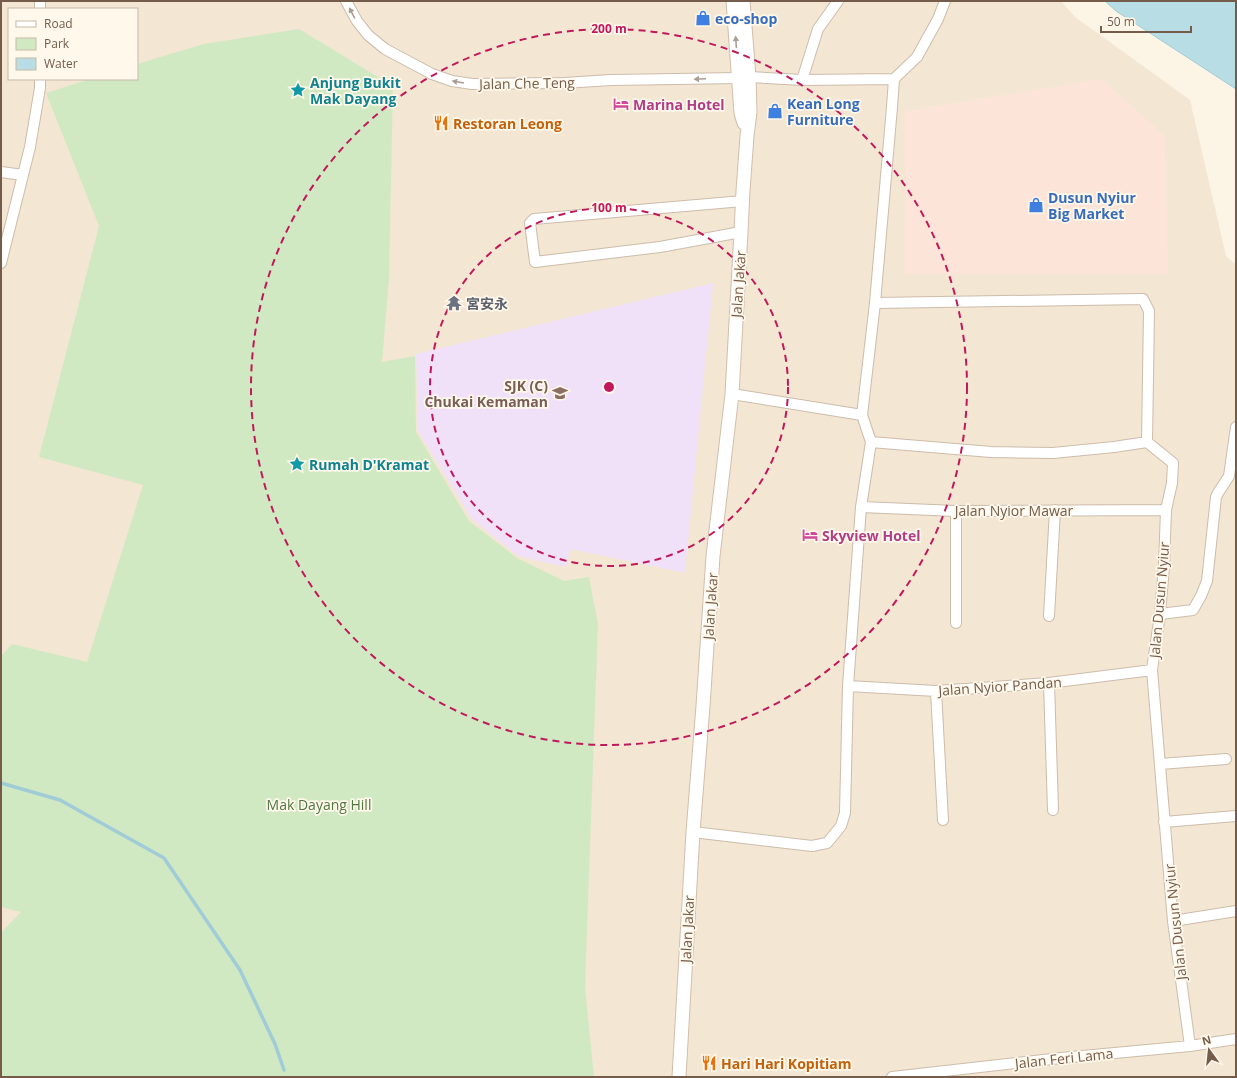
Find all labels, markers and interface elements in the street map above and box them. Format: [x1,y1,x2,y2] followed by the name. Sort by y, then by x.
[349,7,355,19] one-way arrow
[8,8,138,80] legend
[1101,8,1191,34] scale bar
[694,9,712,27] shop icon: eco-shop
[715,9,777,28] place label: eco-shop
[1107,13,1135,30] text: 50 m
[44,15,73,32] text: Road
[591,20,627,37] text: 200 m
[44,35,70,52] text: Park
[733,36,740,48] one-way arrow
[44,55,78,72] text: Water
[310,73,401,108] place label: Anjung Bukit Mak Dayang
[477,73,575,93] street label: Jalan Che Teng
[694,75,706,82] one-way arrow
[452,78,464,84] one-way arrow
[289,81,307,99] place icon: Anjung Bukit Mak Dayang
[787,94,860,129] place label: Kean Long Furniture
[612,95,630,113] hotel icon: Marina Hotel
[633,95,725,114] place label: Marina Hotel
[766,102,784,120] shop icon: Kean Long Furniture
[432,114,450,132] restaurant icon: Restoran Leong
[453,114,562,133] place label: Restoran Leong
[1048,188,1136,223] place label: Dusun Nyiur Big Market
[1027,196,1045,214] shop icon: Dusun Nyiur Big Market
[591,199,627,216] text: 100 m
[726,249,750,320] street label: Jalan Jakar
[445,294,463,312] temple icon: 宮安永
[466,294,508,313] place label: 宮安永
[424,376,548,411] place label: SJK (C) Chukai Kemaman
[602,380,616,394] centre of rings
[551,384,569,402] school or university icon: SJK (C) Chukai Kemaman
[288,455,306,473] place icon: Rumah D'Kramat
[309,455,429,474] place label: Rumah D'Kramat
[953,501,1074,520] street label: Jalan Nyior Mawar
[801,526,819,544] hotel icon: Skyview Hotel
[822,526,921,545] place label: Skyview Hotel
[1144,541,1174,661] street label: Jalan Dusun Nyiur
[698,571,722,642] street label: Jalan Jakar
[936,672,1062,700] street label: Jalan Nyior Pandan
[267,795,371,814] park label: Mak Dayang Hill
[1159,863,1191,983] street label: Jalan Dusun Nyiur
[676,895,698,965] street label: Jalan Jakar
[1189,1030,1229,1070] north arrow
[1200,1031,1213,1048] text: N
[1012,1043,1114,1073] street label: Jalan Feri Lama
[700,1054,718,1072] restaurant icon: Hari Hari Kopitiam
[721,1054,852,1073] place label: Hari Hari Kopitiam

